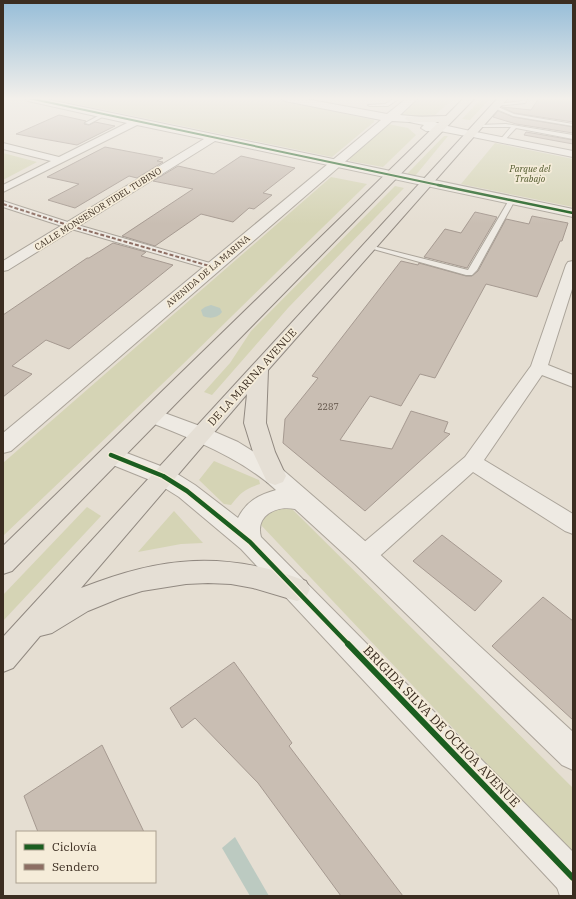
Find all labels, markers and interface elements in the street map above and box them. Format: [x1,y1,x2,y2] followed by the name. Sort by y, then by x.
[509,163,551,184] park label: Parque del Trabajo
[32,165,163,252] street label: CALLE MONSEÑOR FIDEL TUBINO
[163,232,253,309] street label: AVENIDA DE LA MARINA
[205,325,299,429] street label: DE LA MARINA AVENUE
[317,401,339,412] house number: 2287
[360,642,524,811] street label: BRIGIDA SILVA DE OCHOA AVENUE
[16,831,156,883] legend
[52,839,97,854] text: Ciclovía
[52,859,99,874] text: Sendero

